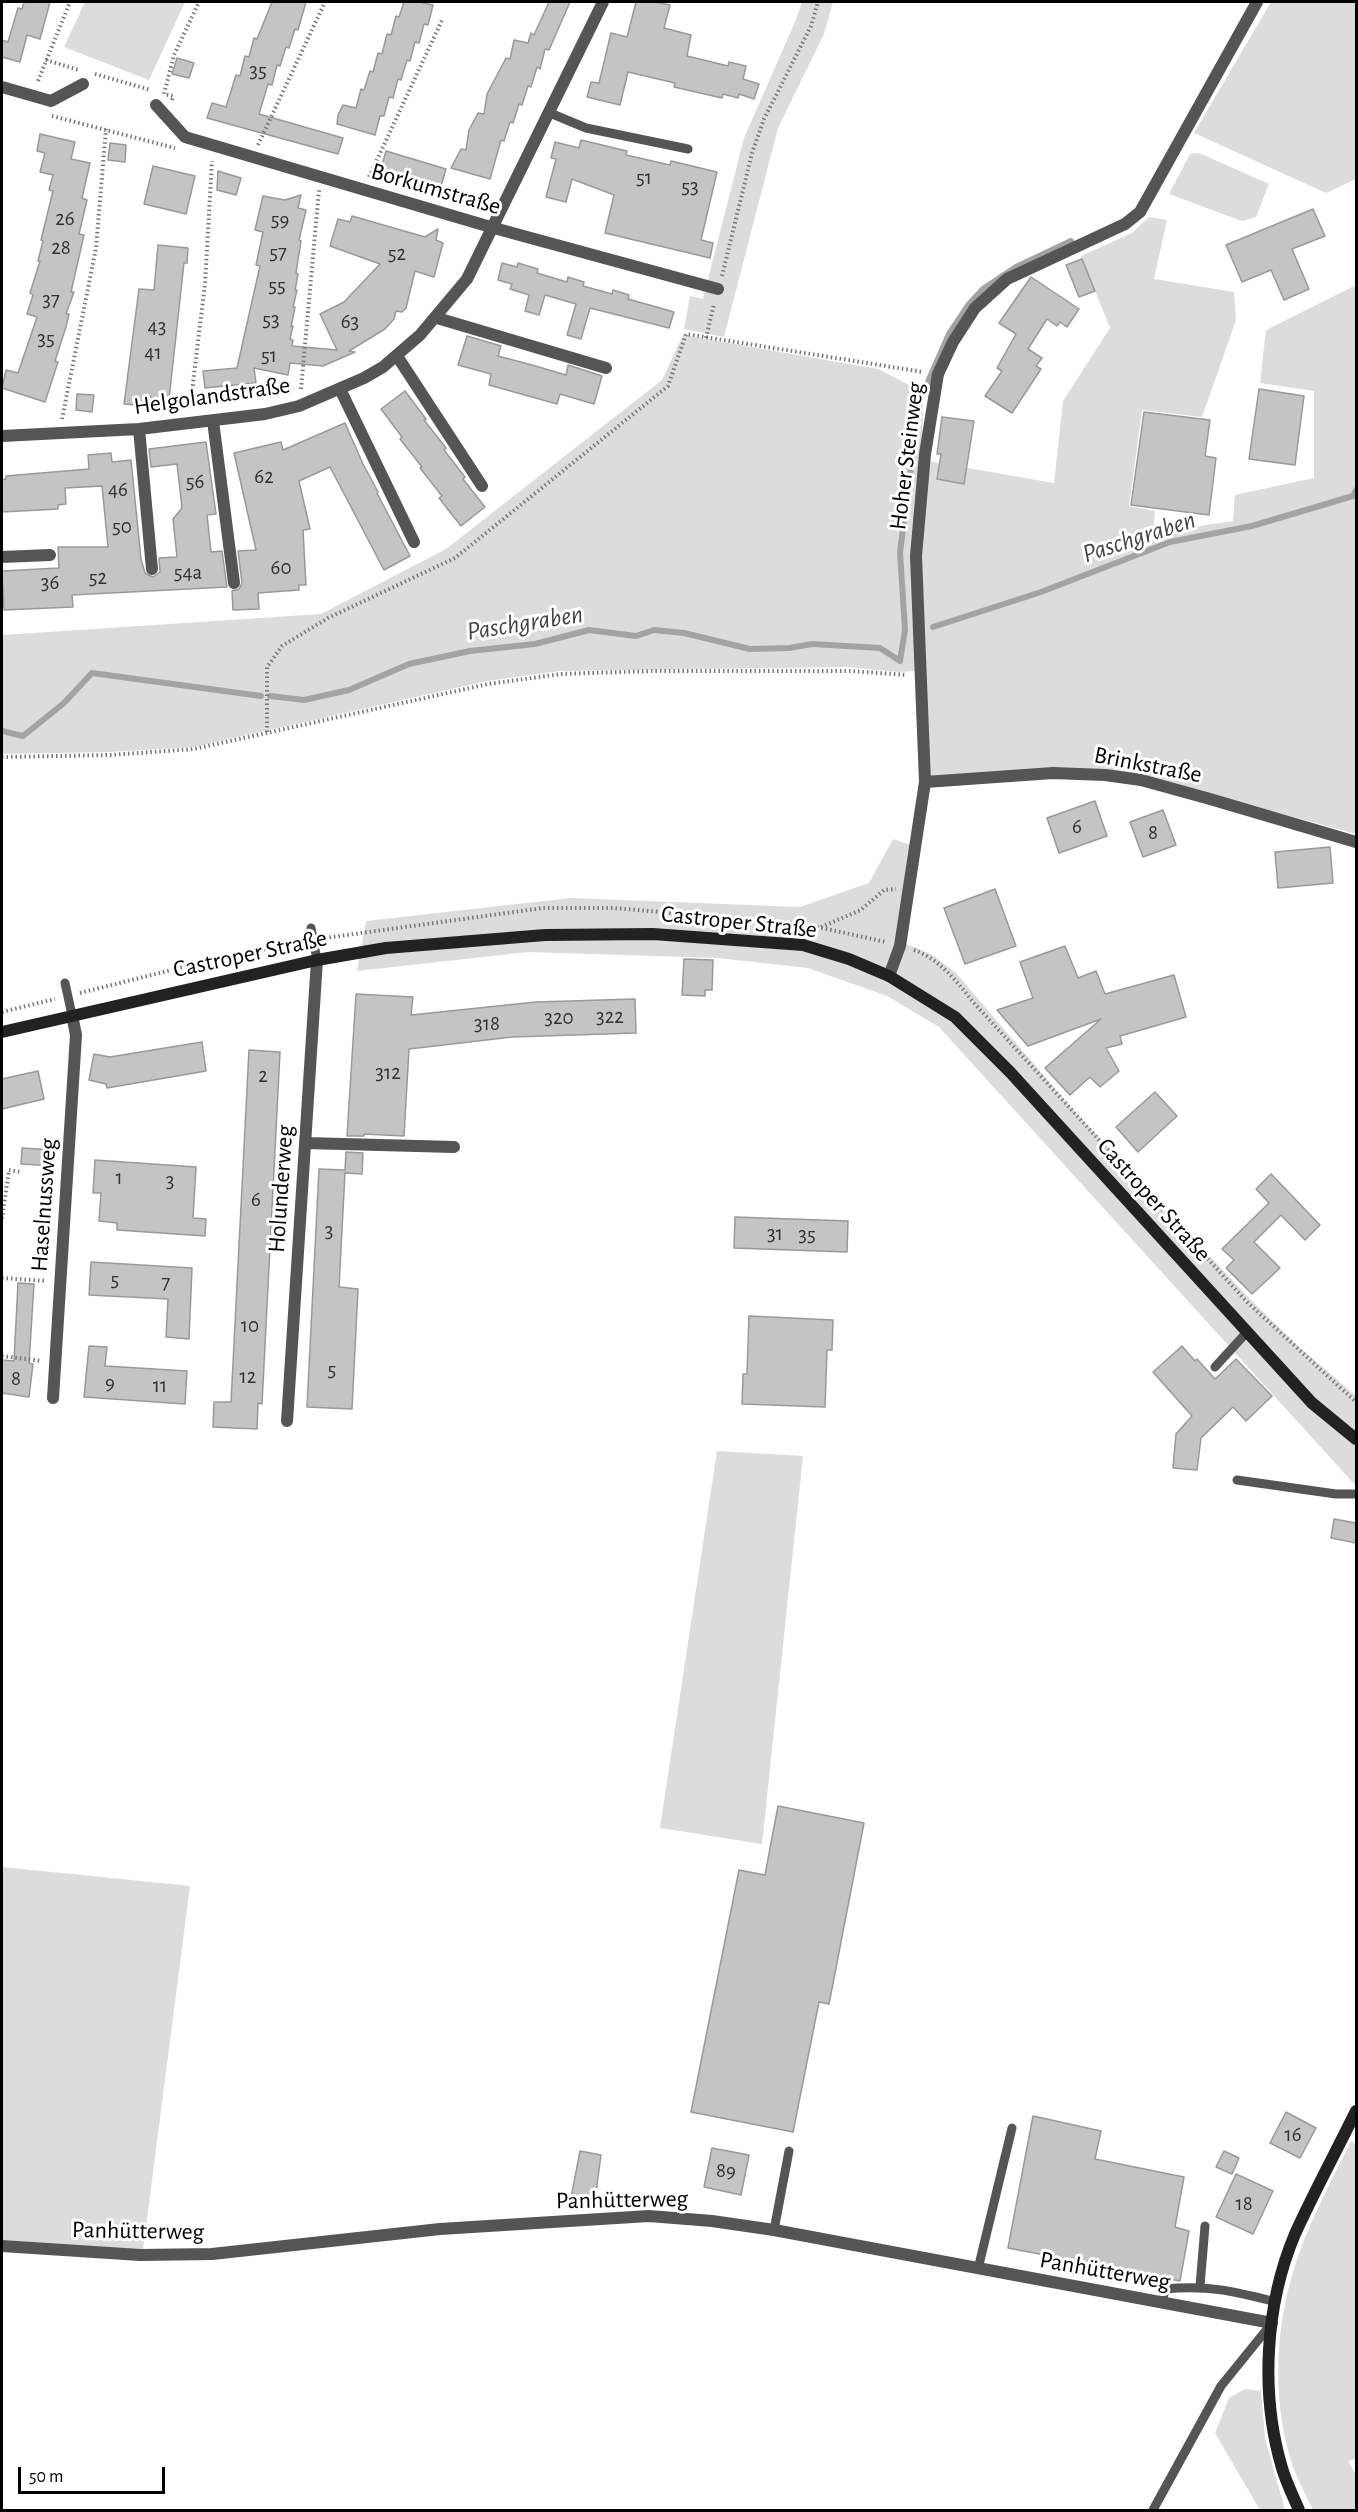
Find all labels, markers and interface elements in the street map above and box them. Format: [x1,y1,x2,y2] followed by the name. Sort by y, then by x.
[249,58,267,84] house number: 35
[368,157,504,221] street label: Borkumstraße
[636,165,652,191] house number: 51
[681,174,699,200] house number: 53
[55,206,75,232] house number: 26
[271,207,289,233] house number: 59
[51,235,71,261] house number: 28
[269,240,287,266] house number: 57
[388,241,406,267] house number: 52
[268,273,286,299] house number: 55
[42,287,60,313] house number: 37
[262,307,280,333] house number: 53
[341,309,359,335] house number: 63
[148,314,166,340] house number: 43
[37,326,55,352] house number: 35
[144,340,162,366] house number: 41
[261,343,277,369] house number: 51
[132,371,292,421] street label: Helgolandstraße
[884,380,930,532] street label: Hoher Steinweg
[254,464,274,490] house number: 62
[186,469,204,495] house number: 56
[108,477,128,503] house number: 46
[1078,504,1200,570] water label: Paschgraben
[112,514,132,540] house number: 50
[271,555,291,581] house number: 60
[174,560,202,586] house number: 54a
[89,565,107,591] house number: 52
[41,570,59,596] house number: 36
[465,598,585,648] water label: Paschgraben
[1092,740,1204,790] street label: Brinkstraße
[1072,814,1082,840] house number: 6
[1148,820,1158,846] house number: 8
[660,899,818,945] street label: Castroper Straße
[170,924,330,984] street label: Castroper Straße
[596,1004,624,1030] house number: 322
[544,1005,574,1031] house number: 320
[474,1011,500,1037] house number: 318
[375,1060,401,1086] house number: 312
[258,1063,268,1089] house number: 2
[262,1124,300,1254] street label: Holunderweg
[1091,1132,1217,1268] street label: Castroper Straße
[25,1137,63,1273] street label: Haselnussweg
[115,1165,123,1191] house number: 1
[166,1168,174,1194] house number: 3
[251,1187,261,1213] house number: 6
[325,1218,333,1244] house number: 3
[767,1221,783,1247] house number: 31
[798,1222,816,1248] house number: 35
[111,1267,119,1293] house number: 5
[162,1270,170,1296] house number: 7
[241,1313,259,1339] house number: 10
[328,1357,336,1383] house number: 5
[240,1364,256,1390] house number: 12
[11,1366,21,1392] house number: 8
[105,1370,115,1396] house number: 9
[153,1373,167,1399] house number: 11
[1284,2122,1302,2148] house number: 16
[716,2158,736,2184] house number: 89
[556,2184,688,2216] street label: Panhütterweg
[1235,2191,1253,2217] house number: 18
[72,2215,204,2247] street label: Panhütterweg
[1037,2245,1173,2297] street label: Panhütterweg
[21,2455,168,2493] scale bar
[29,2468,63,2486] text: 50 m

